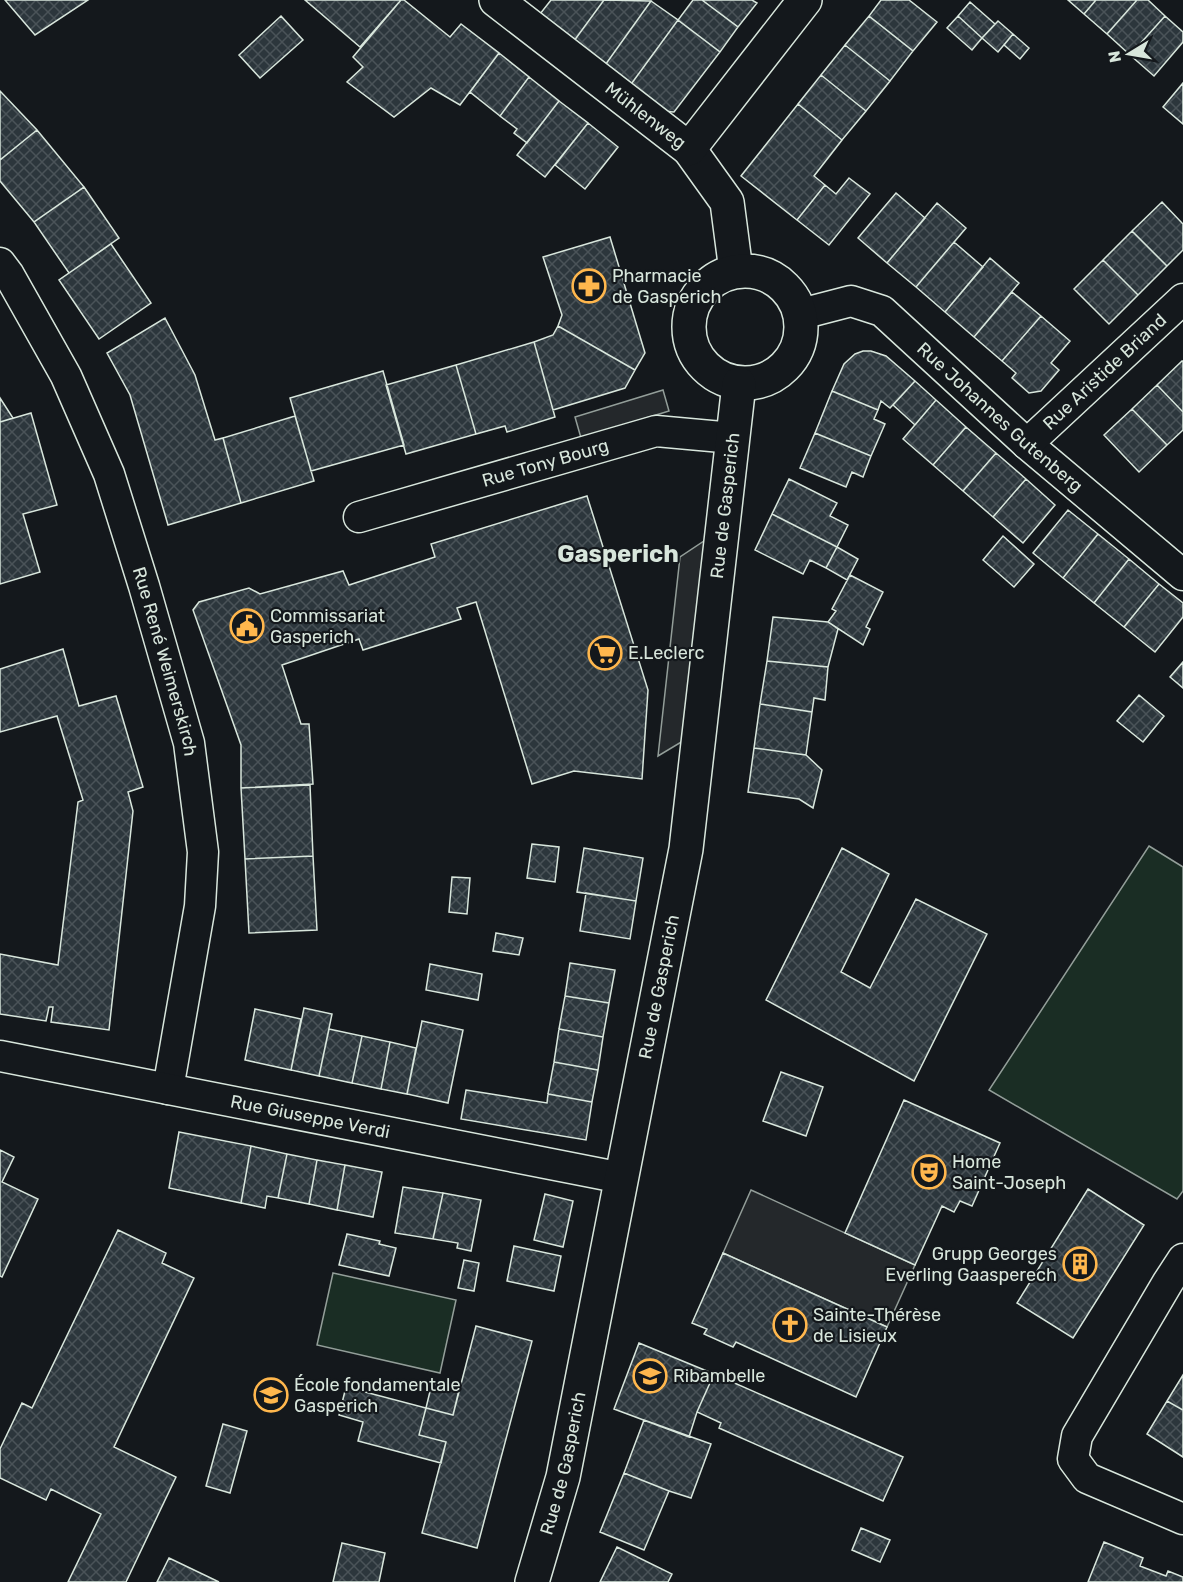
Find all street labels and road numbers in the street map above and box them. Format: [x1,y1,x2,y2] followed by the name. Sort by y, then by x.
[601,77,690,154] street label: Mühlenweg
[1038,309,1171,435] street label: Rue Aristide Briand
[912,338,1087,497] street label: Rue Johannes Gutenberg
[706,432,744,580] street label: Rue de Gasperich
[479,434,611,492] street label: Rue Tony Bourg
[128,564,202,758] street label: Rue René Weimerskirch
[634,913,684,1061] street label: Rue de Gasperich
[228,1090,392,1143] street label: Rue Giuseppe Verdi
[536,1390,590,1538] street label: Rue de Gasperich

